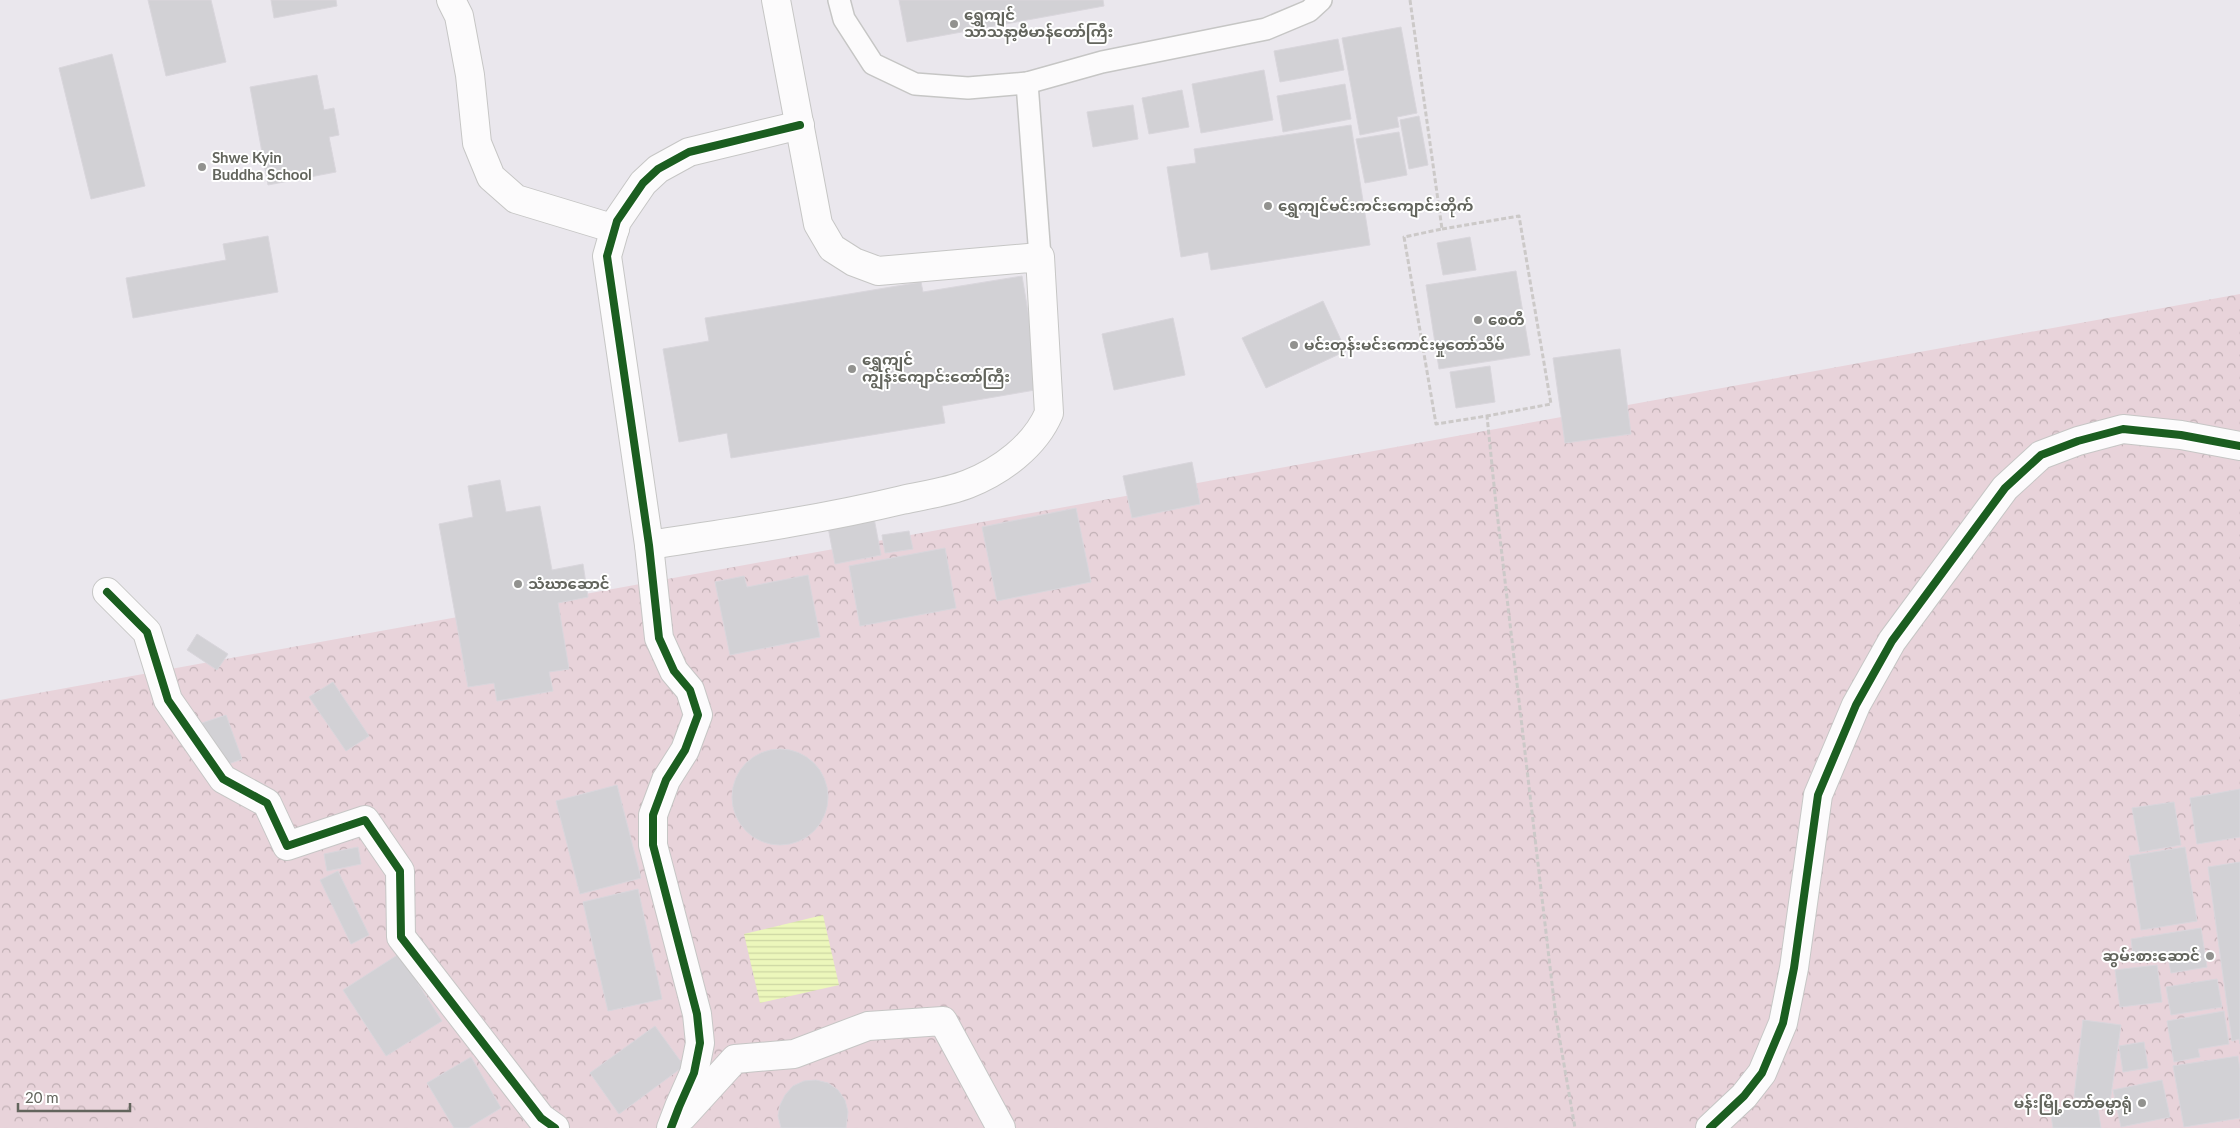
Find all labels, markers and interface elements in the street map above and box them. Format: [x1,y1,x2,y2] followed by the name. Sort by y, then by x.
[964,5,1113,44] place label: ရွှေကျင် သာသနာ့ဗိမာန်တော်ကြီး
[948,18,960,30] marker: ရွှေကျင် သာသနာ့ဗိမာန်တော်ကြီး
[212,148,312,183] place label: Shwe Kyin Buddha School
[196,161,208,173] marker: Shwe Kyin Buddha School
[1278,196,1473,218] place label: ရွှေကျင်မင်းကင်းကျောင်းတိုက်
[1262,200,1274,212] marker: ရွှေကျင်မင်းကင်းကျောင်းတိုက်
[1488,310,1525,328] place label: စေတီ
[1472,314,1484,326] marker: စေတီ
[1304,335,1505,357] place label: မင်းတုန်းမင်းကောင်းမှုတော်သိမ်
[1288,339,1300,351] marker: မင်းတုန်းမင်းကောင်းမှုတော်သိမ်
[862,350,1010,390] place label: ရွှေကျင် ကျွန်းကျောင်းတော်ကြီး
[846,363,858,375] marker: ရွှေကျင် ကျွန်းကျောင်းတော်ကြီး
[528,574,610,592] place label: သံဃာဆောင်
[512,578,524,590] marker: သံဃာဆောင်
[2103,946,2200,968] place label: ဆွမ်းစားဆောင်
[2204,950,2216,962] marker: ဆွမ်းစားဆောင်
[18,1080,130,1112] scale bar
[25,1088,59,1106] text: 20 m
[2014,1093,2132,1115] place label: မန်းမြို့တော်ဓမ္မာရုံ
[2136,1097,2148,1109] marker: မန်းမြို့တော်ဓမ္မာရုံ

